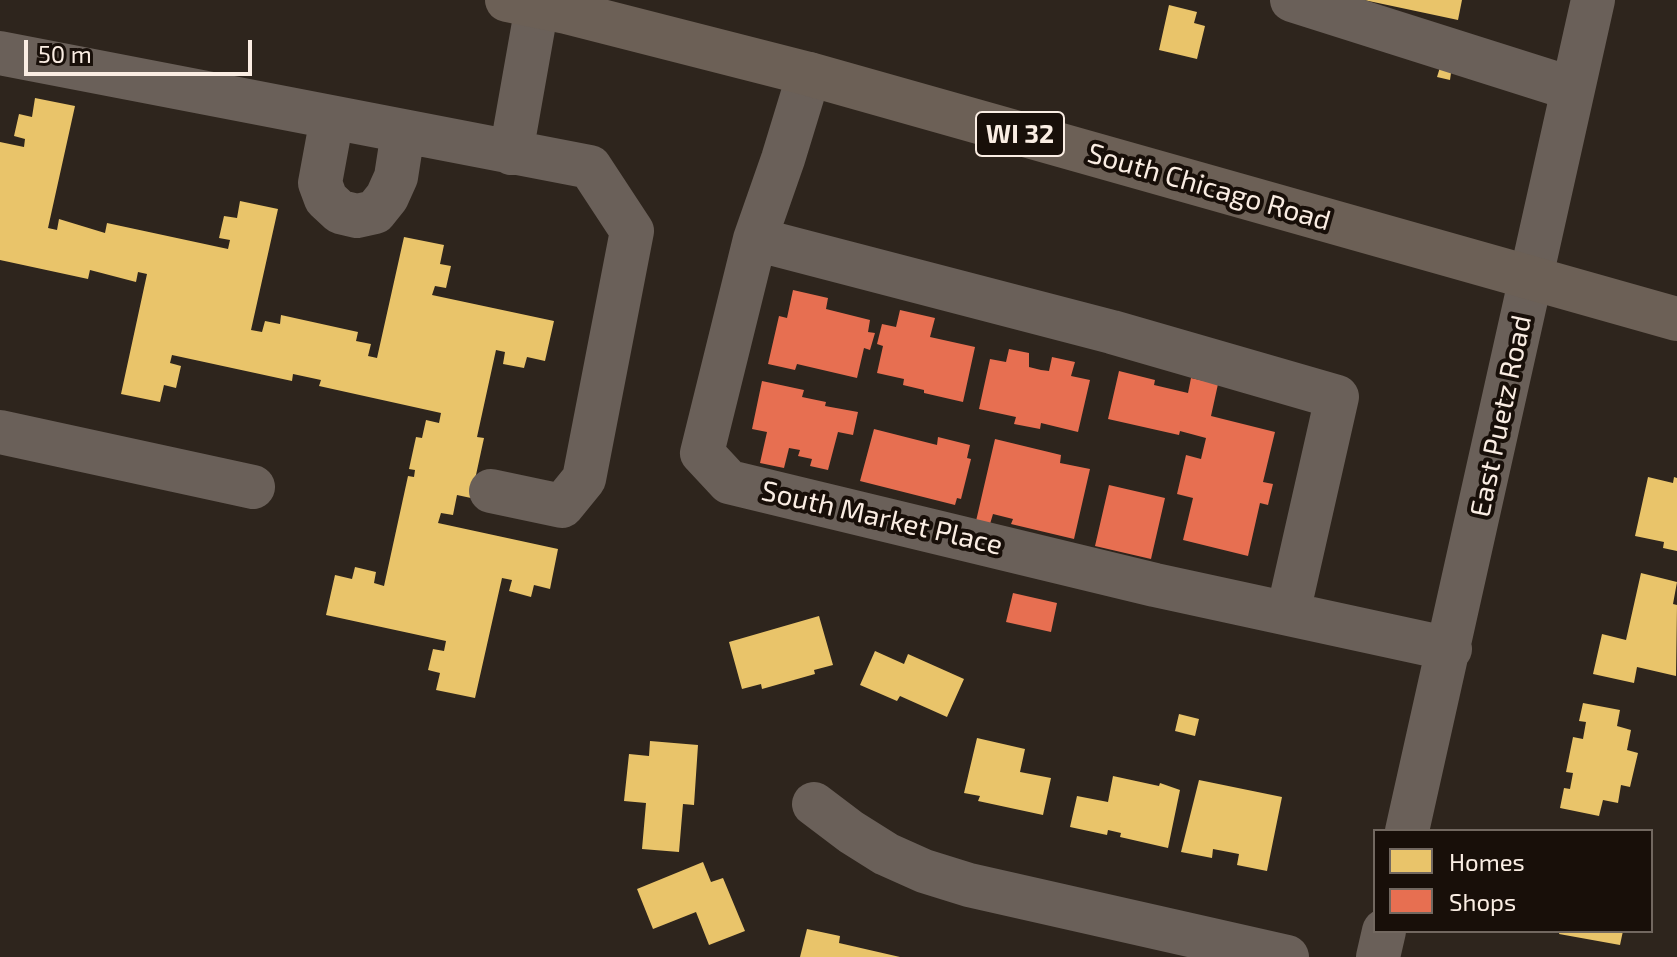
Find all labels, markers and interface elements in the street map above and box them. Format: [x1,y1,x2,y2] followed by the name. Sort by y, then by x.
[28,24,256,74] scale bar
[38,39,92,68] text: 50 m
[976,112,1064,156] road number: WI 32
[1084,136,1334,238] street label: South Chicago Road
[1463,312,1539,520] street label: East Puetz Road
[758,474,1006,562] street label: South Market Place
[1373,829,1653,933] legend
[1449,847,1525,876] text: Homes
[1449,887,1516,916] text: Shops

